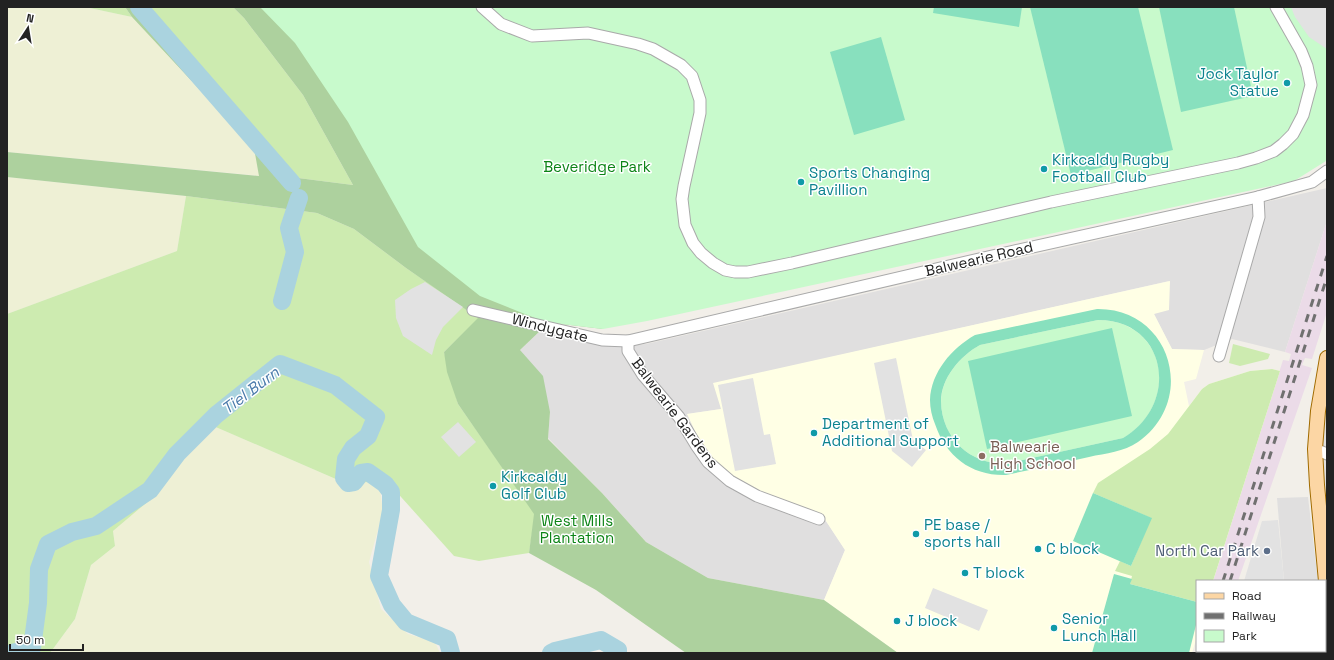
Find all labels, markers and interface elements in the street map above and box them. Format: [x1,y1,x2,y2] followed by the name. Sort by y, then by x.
[8,8,48,48] north arrow
[25,11,35,26] text: N
[1197,64,1279,100] place label: Jock Taylor Statue
[1282,78,1292,88] marker: Jock Taylor Statue
[1052,150,1169,186] place label: Kirkcaldy Rugby Football Club
[543,157,651,176] park label: Beveridge Park
[809,163,930,199] place label: Sports Changing Pavillion
[1039,164,1049,174] marker: Kirkcaldy Rugby Football Club
[796,177,806,187] marker: Sports Changing Pavillion
[923,237,1035,280] street label: Balwearie Road
[510,309,590,346] street label: Windygate
[628,354,723,472] street label: Balwearie Gardens
[217,361,284,419] water label: Tiel Burn
[822,414,959,450] place label: Department of Additional Support
[809,428,819,438] marker: Department of Additional Support
[990,437,1076,473] place label: Balwearie High School
[977,451,987,461] marker: Balwearie High School
[501,467,567,503] place label: Kirkcaldy Golf Club
[488,481,498,491] marker: Kirkcaldy Golf Club
[540,511,614,547] park label: West Mills Plantation
[924,515,1000,551] place label: PE base / sports hall
[911,529,921,539] marker: PE base / sports hall
[1046,539,1099,558] place label: C block
[1155,541,1259,560] place label: North Car Park
[1033,544,1043,554] marker: C block
[1262,546,1272,556] marker: North Car Park
[973,563,1025,582] place label: T block
[960,568,970,578] marker: T block
[1196,580,1326,652] legend
[1232,588,1261,604] text: Road
[1232,608,1276,624] text: Railway
[1062,609,1136,645] place label: Senior Lunch Hall
[905,611,957,630] place label: J block
[892,616,902,626] marker: J block
[1049,623,1059,633] marker: Senior Lunch Hall
[10,626,83,652] scale bar
[1232,628,1257,644] text: Park
[16,632,44,648] text: 50 m

